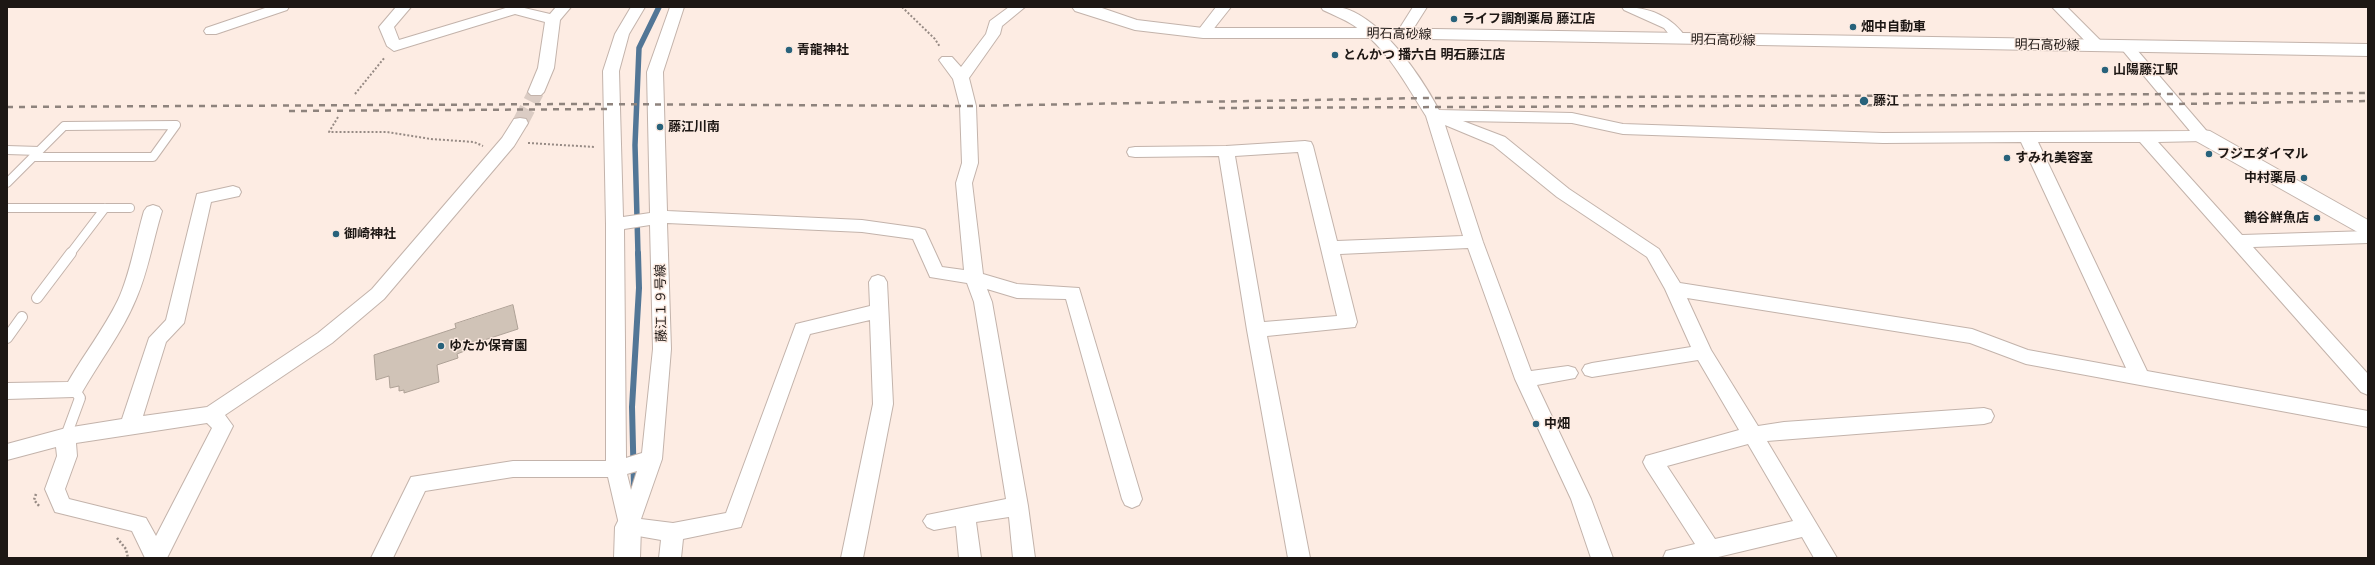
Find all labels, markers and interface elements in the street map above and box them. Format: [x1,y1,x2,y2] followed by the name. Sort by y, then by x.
[1462,11,1595,27] place label: ライフ調剤薬局 藤江店
[1449,14,1459,24] marker: ライフ調剤薬局 藤江店
[1861,19,1926,35] place label: 畑中自動車
[1848,22,1858,32] marker: 畑中自動車
[1366,26,1432,42] street label: 明石高砂線
[1690,32,1756,48] street label: 明石高砂線
[2014,37,2080,53] street label: 明石高砂線
[797,42,849,58] place label: 青龍神社
[784,45,794,55] marker: 青龍神社
[1343,47,1505,63] place label: とんかつ 播六白 明石藤江店
[1330,50,1340,60] marker: とんかつ 播六白 明石藤江店
[2113,62,2178,78] place label: 山陽藤江駅
[2100,65,2110,75] marker: 山陽藤江駅
[1873,93,1899,109] place label: 藤江
[1858,95,1870,107] marker: 藤江
[668,119,720,135] place label: 藤江川南
[655,122,665,132] marker: 藤江川南
[2217,146,2308,162] place label: フジエダイマル
[2204,149,2214,159] marker: フジエダイマル
[2015,150,2093,166] place label: すみれ美容室
[2002,153,2012,163] marker: すみれ美容室
[2244,170,2296,186] place label: 中村薬局
[2299,173,2309,183] marker: 中村薬局
[2244,210,2309,226] place label: 鶴谷鮮魚店
[2312,213,2322,223] marker: 鶴谷鮮魚店
[344,226,396,242] place label: 御崎神社
[331,229,341,239] marker: 御崎神社
[653,264,669,342] street label: 藤江１９号線
[449,338,527,354] place label: ゆたか保育園
[436,341,446,351] marker: ゆたか保育園
[1544,416,1570,432] place label: 中畑
[1531,419,1541,429] marker: 中畑

